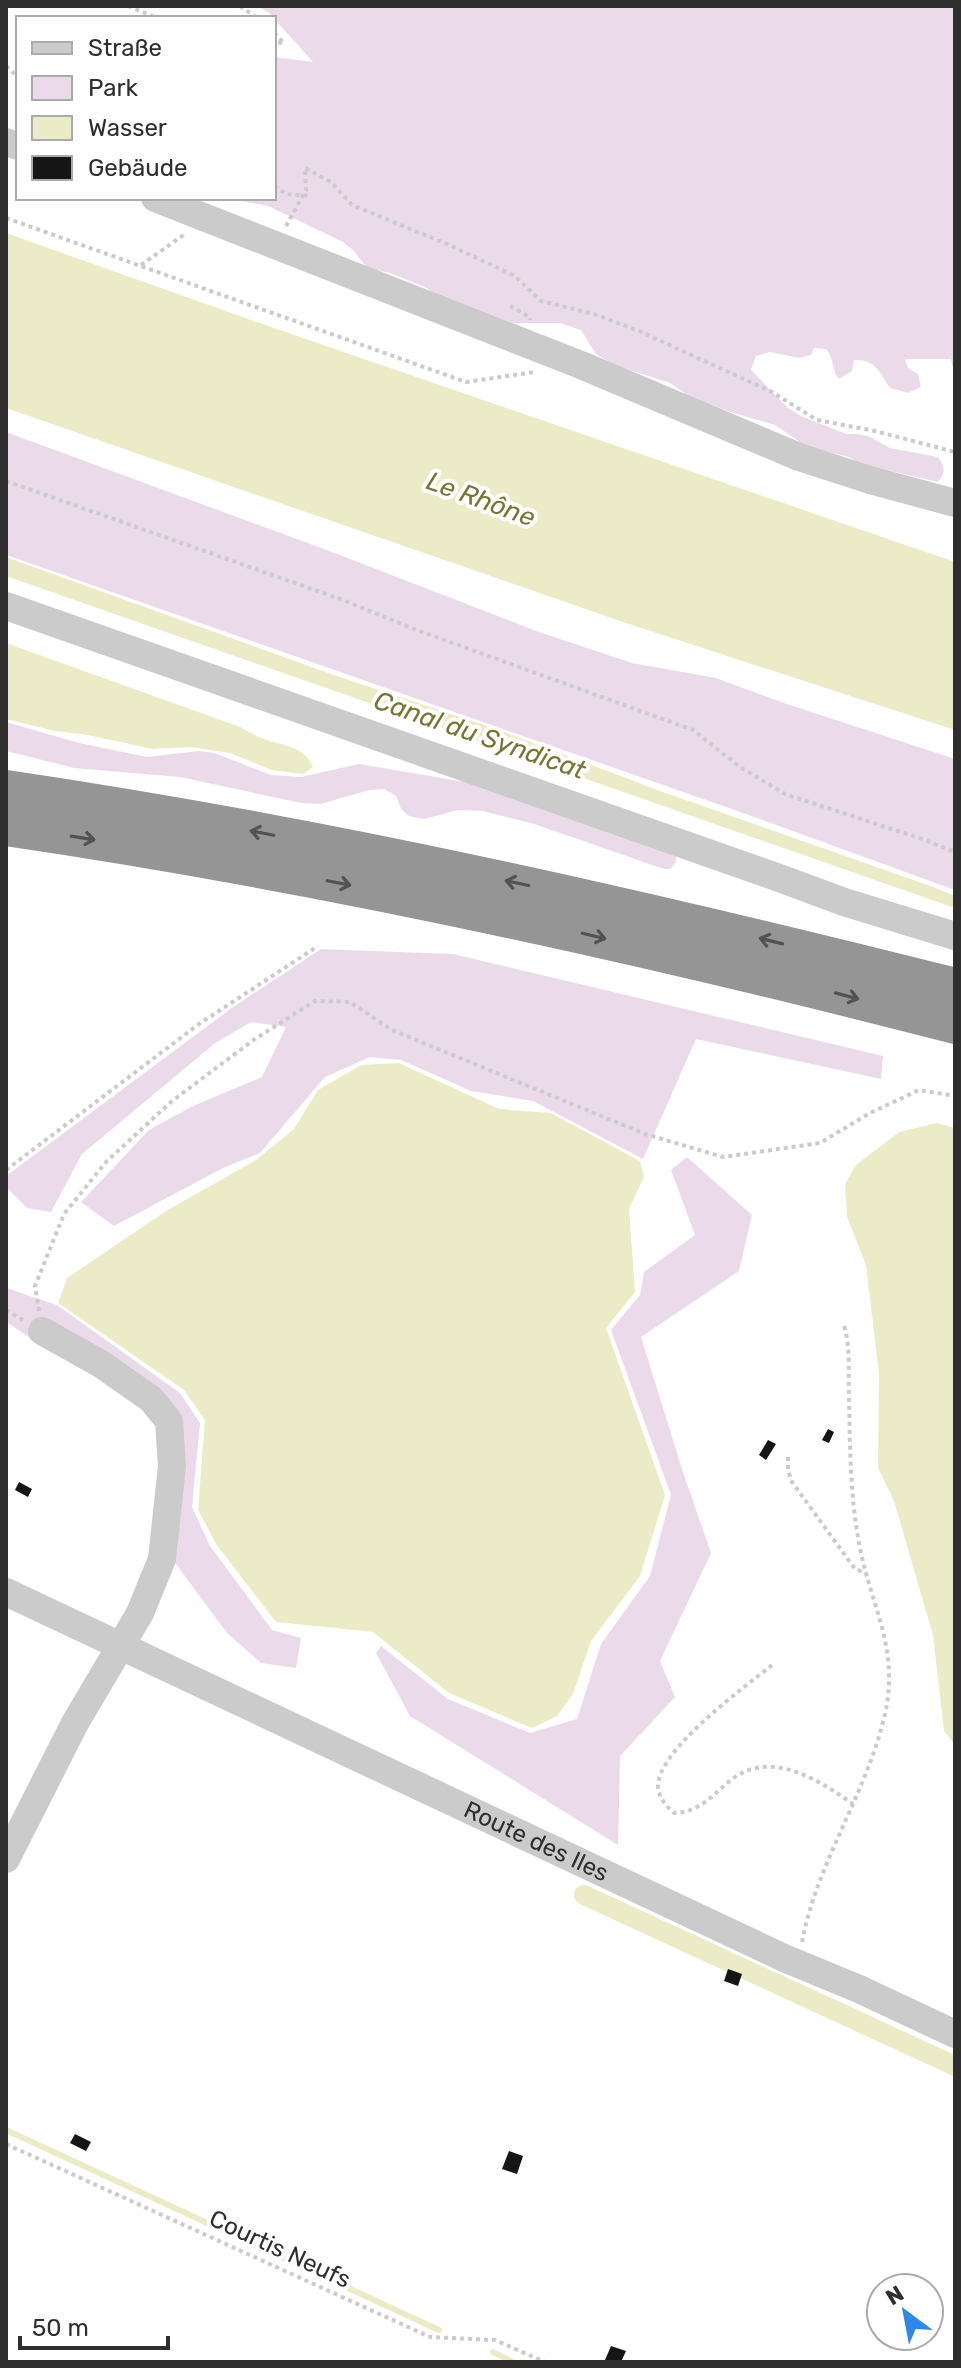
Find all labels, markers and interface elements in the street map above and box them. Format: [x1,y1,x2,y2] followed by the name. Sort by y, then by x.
[16,16,276,200] legend
[88,34,162,62] text: Straße
[88,74,139,102] text: Park
[88,114,167,142] text: Wasser
[88,154,187,182] text: Gebäude
[422,466,540,534] water label: Le Rhône
[370,685,591,787] water label: Canal du Syndicat
[250,824,275,839] one-way arrow
[70,831,95,846] one-way arrow
[505,875,531,890] one-way arrow
[326,877,351,892] one-way arrow
[580,929,606,944] one-way arrow
[758,933,784,948] one-way arrow
[833,990,859,1005] one-way arrow
[459,1795,613,1887] street label: Route des Iles
[205,2204,355,2294] street label: Courtis Neufs
[865,2272,945,2352] north arrow
[881,2280,909,2311] text: N
[20,2300,168,2350] scale bar
[32,2314,89,2342] text: 50 m

